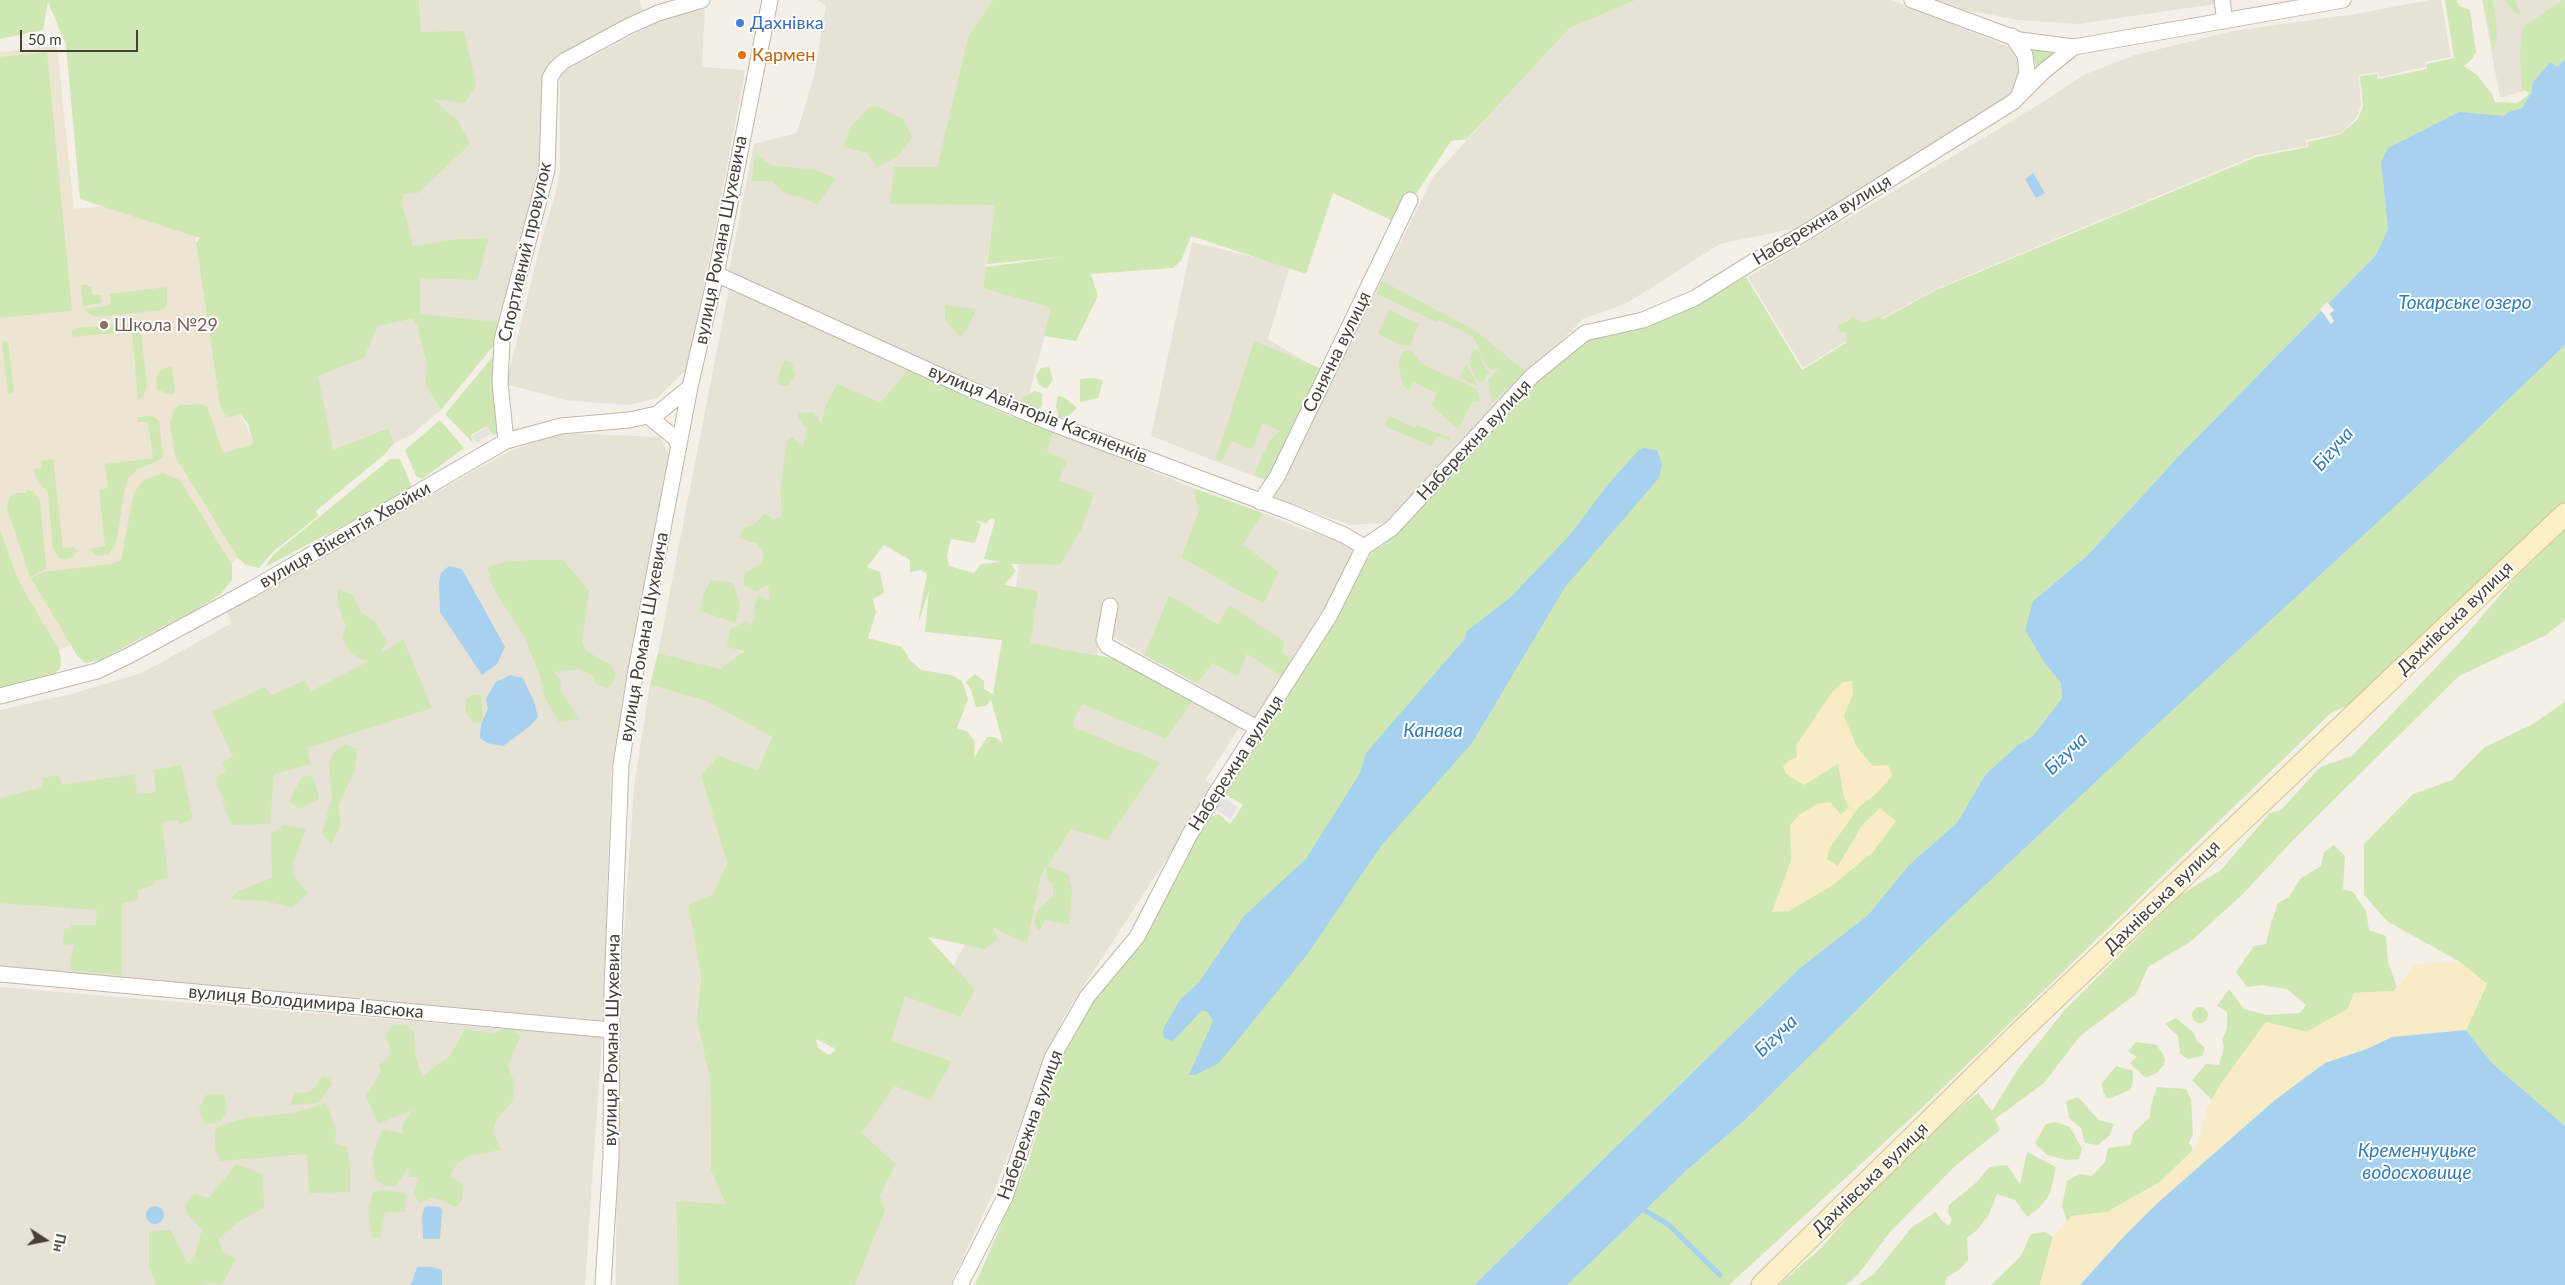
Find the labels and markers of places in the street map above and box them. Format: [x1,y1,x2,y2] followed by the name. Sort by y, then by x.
[750,12,824,34] place label: Дахнівка
[734,17,746,29] marker: Дахнівка
[752,44,815,66] place label: Кармен
[736,49,748,61] marker: Кармен
[114,314,218,336] place label: Школа №29
[98,319,110,331] marker: Школа №29

